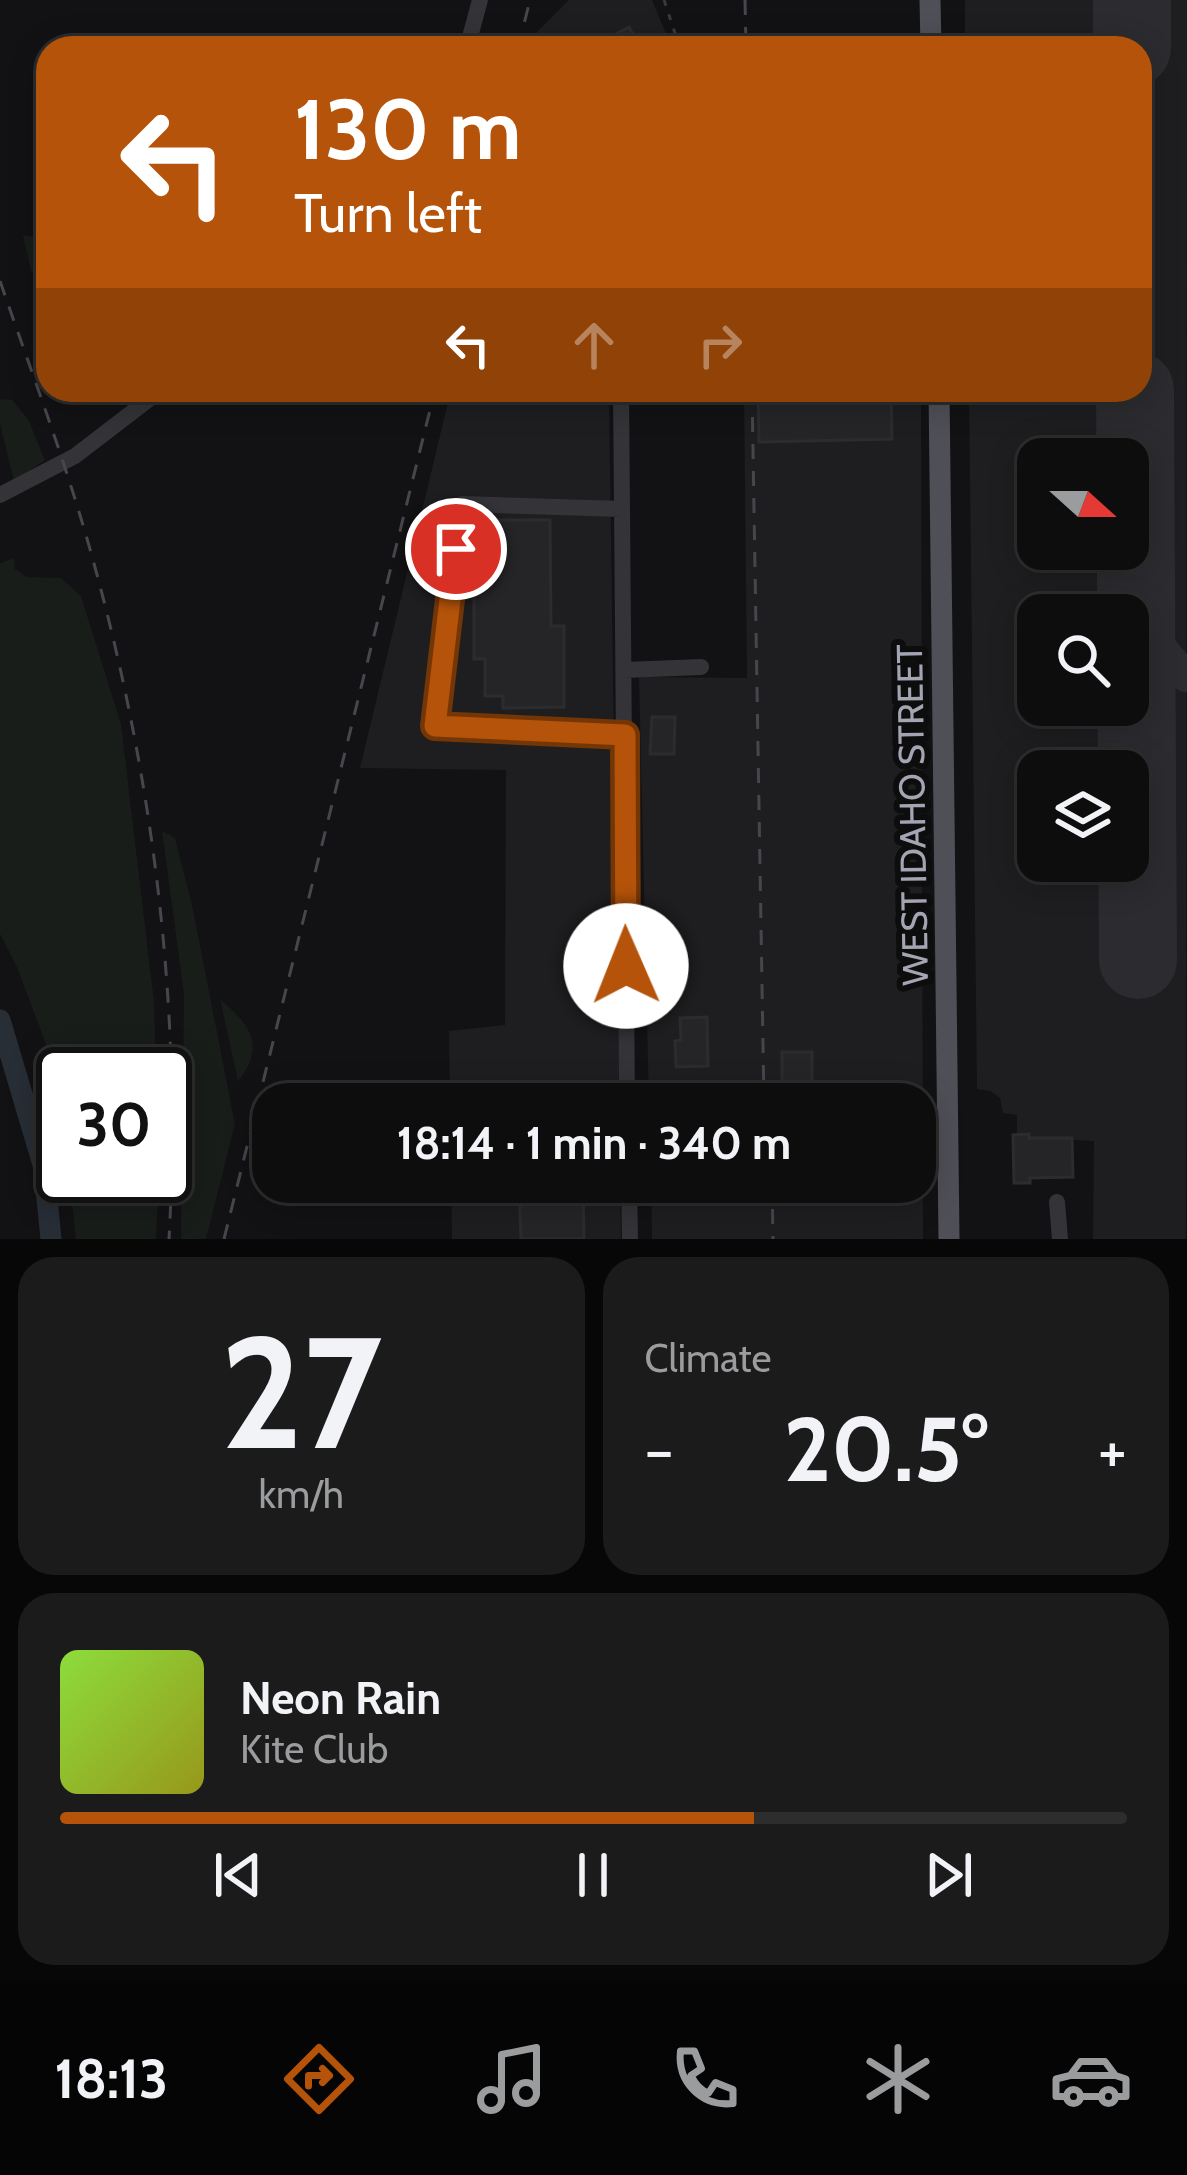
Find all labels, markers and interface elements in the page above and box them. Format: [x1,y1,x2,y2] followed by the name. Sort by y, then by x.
[294,78,521,180] text: 130 m
[96,84,252,240] icon: left
[294,180,482,246] text: Turn left
[435,312,501,378] icon: left
[561,312,627,378] icon: ahead
[687,312,753,378] icon: right
[1017,438,1149,570] north arrow
[1017,438,1149,882] map controls
[405,498,507,600] pin
[423,516,489,582] icon: arrive
[1017,594,1149,726] button: search
[887,644,937,986] street label: WEST IDAHO STREET
[1017,750,1149,882] button: layers
[563,903,689,1029] position arrow
[36,1047,192,1203] speed limit sign: 30
[397,1116,791,1170] text: 18:14 · 1 min · 340 m
[220,1297,382,1487] text: 27
[645,1334,771,1382] text: Climate
[784,1394,988,1504] text: 20.5°
[645,1409,674,1490] text: −
[1098,1409,1127,1490] text: +
[259,1470,344,1518] text: km/h
[240,1671,441,1725] text: Neon Rain
[240,1725,388,1773] text: Kite Club
[205,1842,271,1908] icon: previous
[560,1842,626,1908] icon: pause
[916,1842,982,1908] icon: next
[277,2037,361,2121] icon: directions
[470,2037,554,2121] icon: music
[663,2037,747,2121] icon: phone
[856,2037,940,2121] icon: climate
[1049,2037,1133,2121] icon: car
[54,2046,168,2112] text: 18:13

